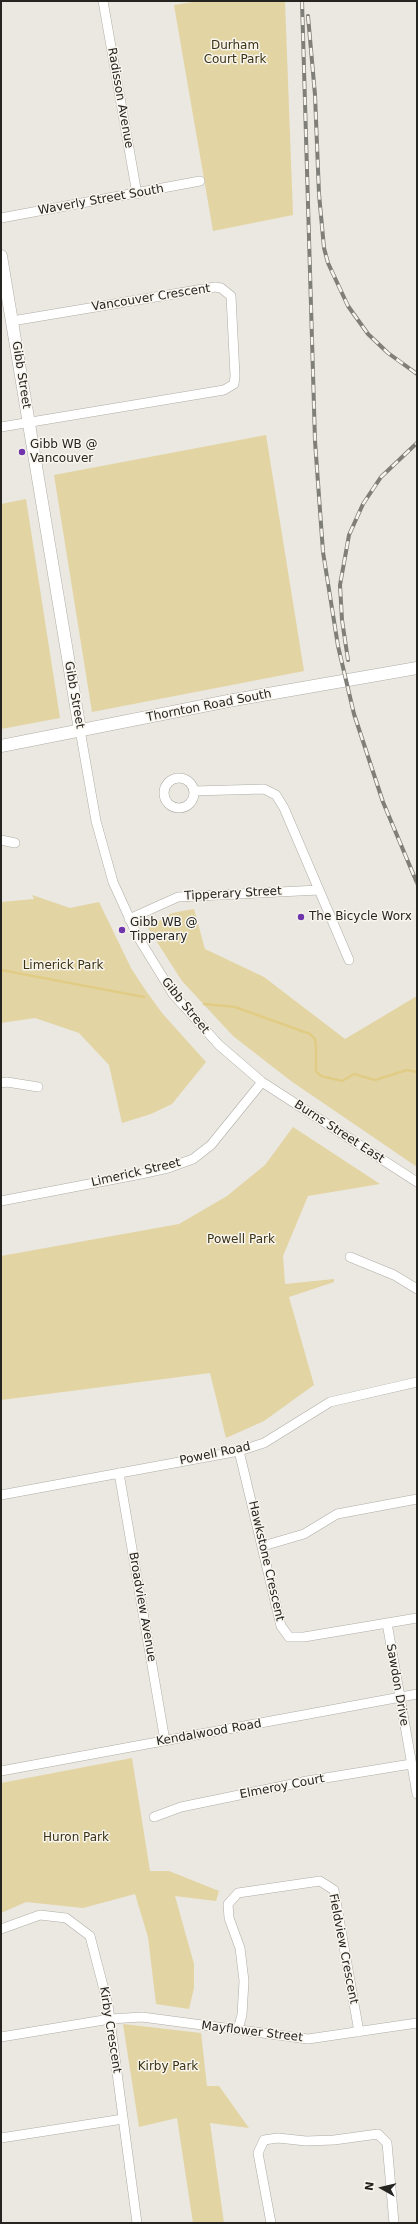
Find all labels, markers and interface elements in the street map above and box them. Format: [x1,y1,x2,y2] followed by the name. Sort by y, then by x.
[204,39,266,67] park label: Durham Court Park
[104,46,136,150] street label: Radisson Avenue
[37,182,165,218] street label: Waverly Street South
[91,282,211,314] street label: Vancouver Crescent
[9,340,33,410] street label: Gibb Street
[30,438,98,466] place label: Gibb WB @ Vancouver
[17,447,27,457] marker: Gibb WB @ Vancouver
[61,660,87,730] street label: Gibb Street
[145,687,273,725] street label: Thornton Road South
[184,884,282,904] street label: Tipperary Street
[309,910,412,924] place label: The Bicycle Worx
[296,912,306,922] marker: The Bicycle Worx
[130,916,198,944] place label: Gibb WB @ Tipperary
[117,925,127,935] marker: Gibb WB @ Tipperary
[23,959,103,973] park label: Limerick Park
[158,975,212,1037] street label: Gibb Street
[291,1098,387,1166] street label: Burns Street East
[90,1156,182,1190] street label: Limerick Street
[207,1233,275,1247] park label: Powell Park
[178,1439,252,1469] street label: Powell Road
[245,1499,287,1623] street label: Hawkstone Crescent
[125,1551,159,1663] street label: Broadview Avenue
[383,1643,411,1727] street label: Sawdon Drive
[155,1717,263,1749] street label: Kendalwood Road
[238,1772,326,1802] street label: Elmeroy Court
[43,1831,109,1845] park label: Huron Park
[325,1893,361,2005] street label: Fieldview Crescent
[96,1986,124,2074] street label: Kirby Crescent
[200,2019,304,2045] street label: Mayflower Street
[138,2060,198,2074] park label: Kirby Park
[362,2168,402,2208] north arrow
[363,2181,377,2192] text: N

